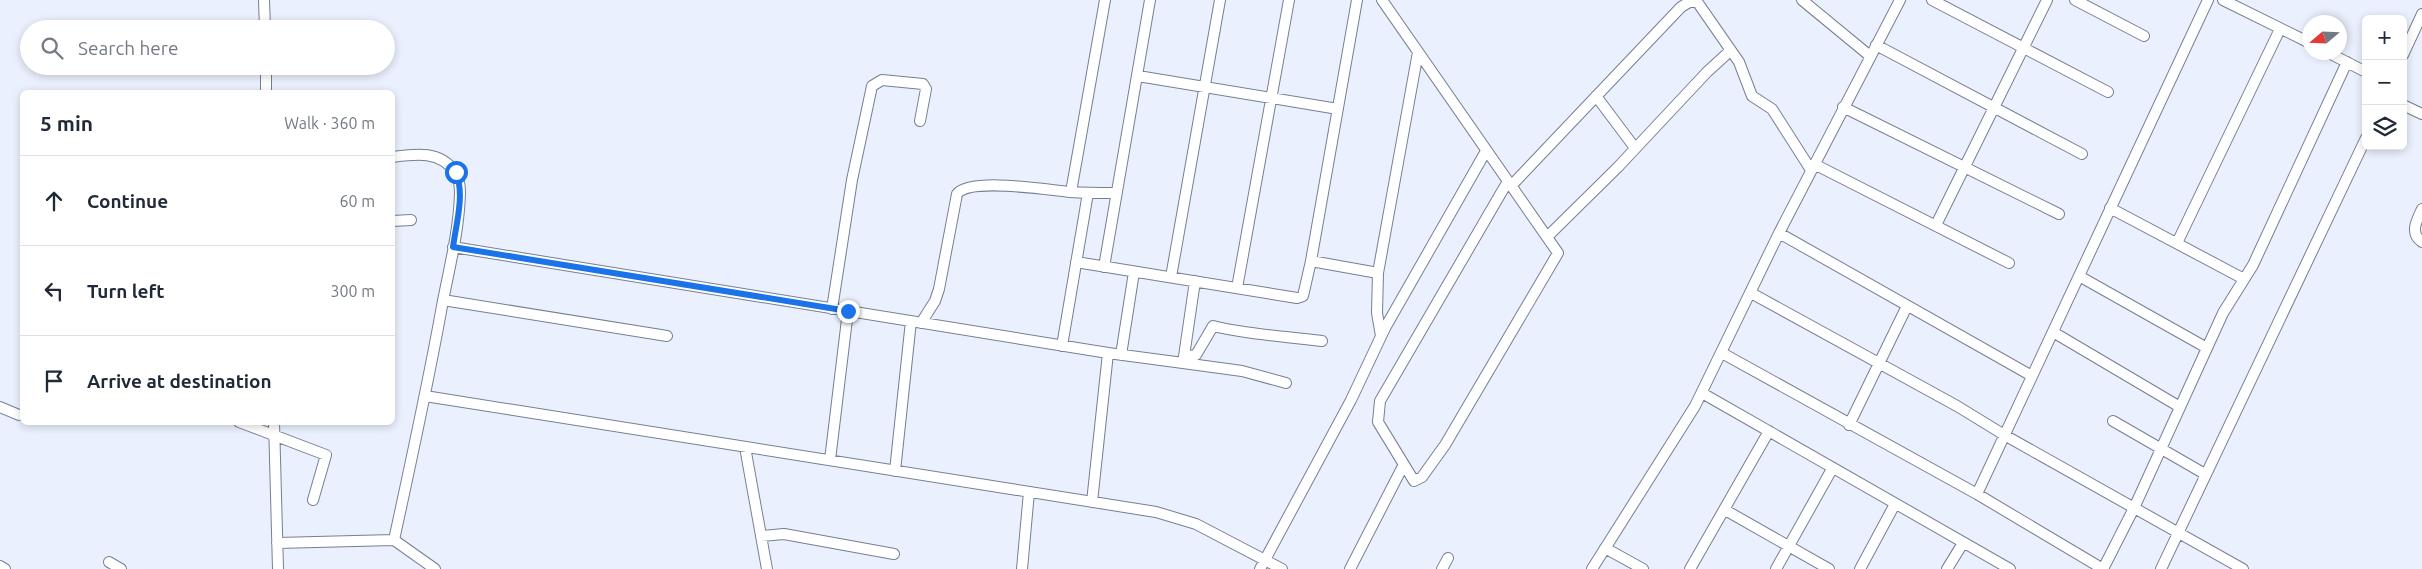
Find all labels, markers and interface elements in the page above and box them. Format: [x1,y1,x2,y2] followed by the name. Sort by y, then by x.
[2302,15,2347,60] north arrow
[2362,15,2407,150] map controls
[2362,15,2407,60] button: +
[20,20,395,75] search box
[38,34,66,62] icon: search
[78,37,178,59] text: Search here
[2362,60,2407,105] button: −
[2362,105,2407,150] button: layers
[40,111,93,135] text: 5 min
[284,114,375,132] text: Walk · 360 m
[445,161,468,184] route start
[40,187,68,215] icon: ahead
[87,190,168,212] text: Continue
[339,192,375,210] text: 60 m
[40,277,68,305] icon: left
[87,280,165,302] text: Turn left
[330,282,375,300] text: 300 m
[837,300,860,323] route end
[40,367,68,395] icon: arrive
[87,370,272,392] text: Arrive at destination

